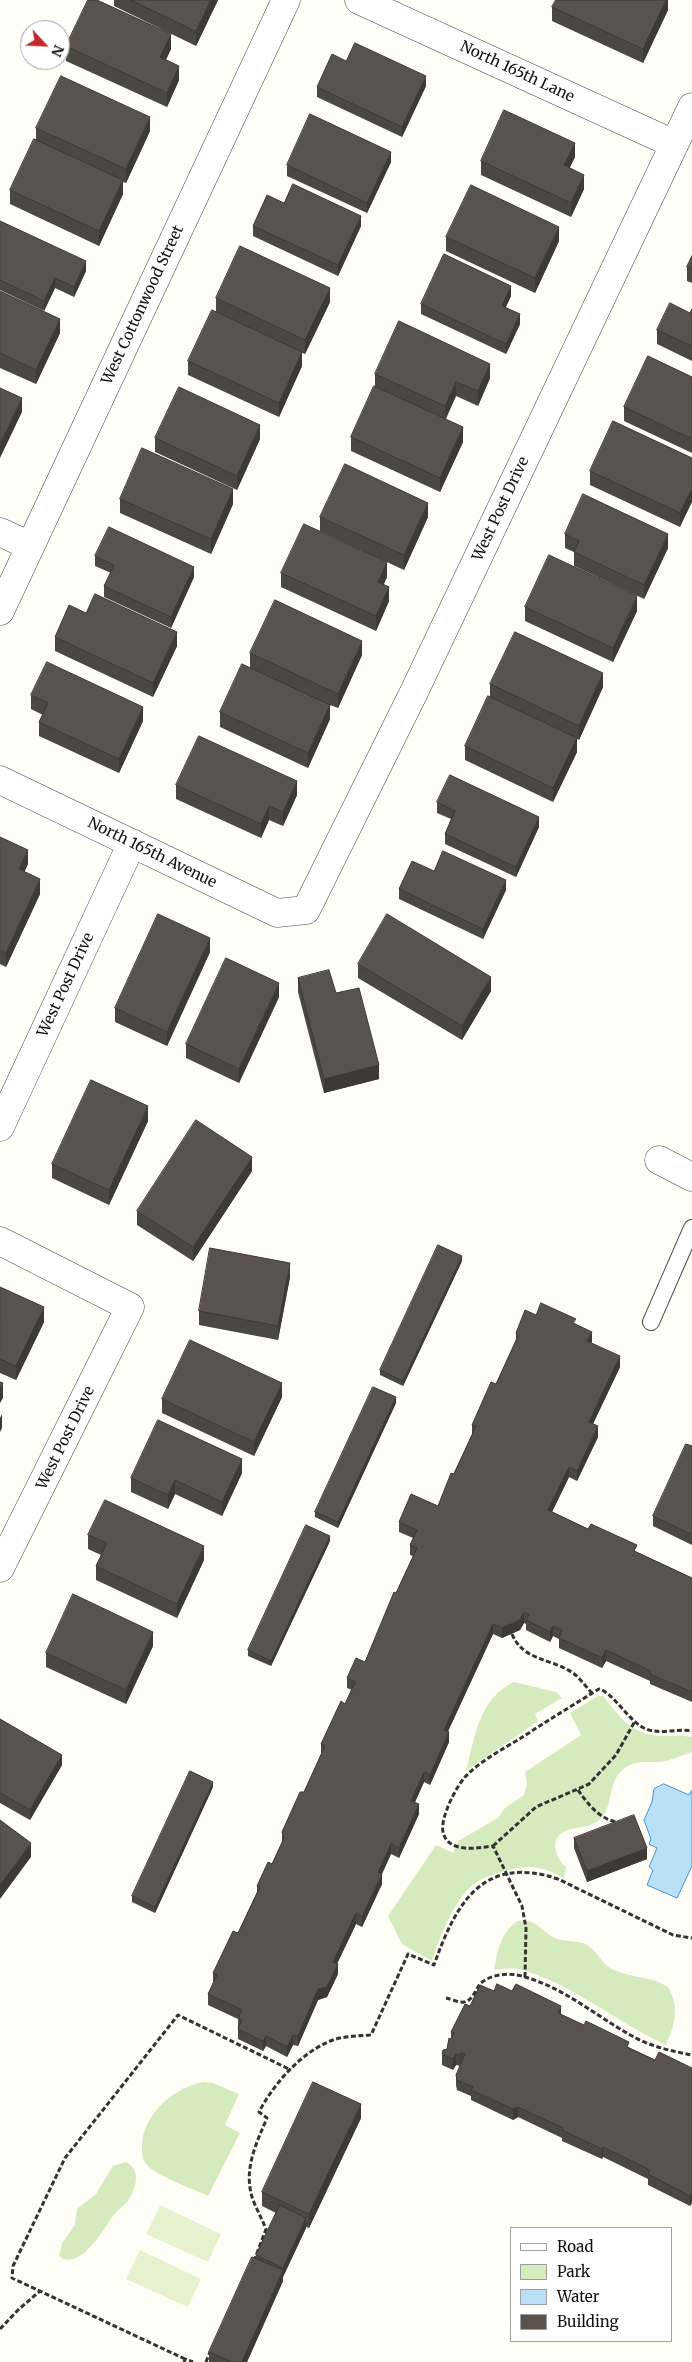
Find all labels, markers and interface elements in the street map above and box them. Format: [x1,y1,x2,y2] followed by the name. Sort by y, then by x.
[20,20,70,70] north arrow
[457,38,577,106] street label: North 165th Lane
[47,42,68,60] text: N
[98,222,188,388] street label: West Cottonwood Street
[469,454,533,564] street label: West Post Drive
[85,814,219,892] street label: North 165th Avenue
[34,930,98,1040] street label: West Post Drive
[33,1383,99,1493] street label: West Post Drive
[510,2227,672,2342] legend
[557,2237,593,2256] text: Road
[557,2262,590,2281] text: Park
[557,2287,599,2306] text: Water
[557,2312,619,2331] text: Building

